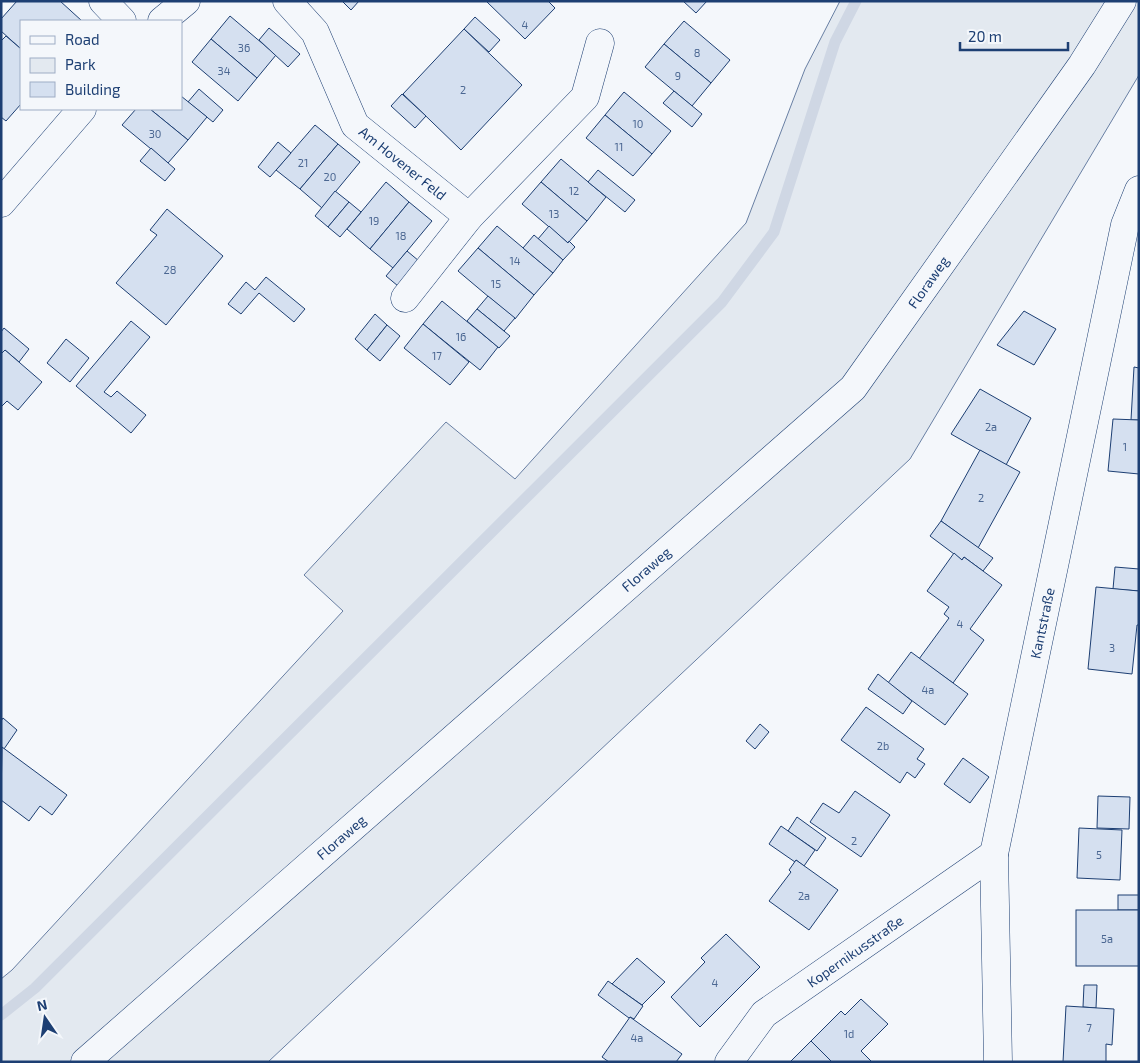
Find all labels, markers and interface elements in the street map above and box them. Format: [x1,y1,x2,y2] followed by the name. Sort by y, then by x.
[522,18,529,31] house number: 4
[20,20,182,110] legend
[960,20,1068,52] scale bar
[968,27,1002,45] text: 20 m
[65,30,100,48] text: Road
[238,41,250,54] house number: 36
[694,46,700,59] house number: 8
[65,55,96,73] text: Park
[218,64,231,77] house number: 34
[675,69,681,82] house number: 9
[65,80,121,98] text: Building
[460,83,466,96] house number: 2
[632,117,644,130] house number: 10
[356,123,450,203] street label: Am Hovener Feld
[149,127,161,140] house number: 30
[615,140,623,153] house number: 11
[298,156,308,169] house number: 21
[324,170,336,183] house number: 20
[569,184,579,197] house number: 12
[549,207,559,220] house number: 13
[369,214,379,227] house number: 19
[395,229,407,242] house number: 18
[904,252,952,311] street label: Floraweg
[509,254,521,267] house number: 14
[164,263,176,276] house number: 28
[491,277,501,290] house number: 15
[456,330,466,343] house number: 16
[432,349,442,362] house number: 17
[985,420,997,433] house number: 2a
[1123,440,1127,453] house number: 1
[978,491,984,504] house number: 2
[618,543,674,595] street label: Floraweg
[1026,586,1058,660] street label: Kantstraße
[957,617,964,630] house number: 4
[1109,641,1115,654] house number: 3
[922,683,934,696] house number: 4a
[877,739,889,752] house number: 2b
[313,811,369,863] street label: Floraweg
[851,834,857,847] house number: 2
[1096,848,1102,861] house number: 5
[798,889,810,902] house number: 2a
[803,911,907,991] street label: Kopernikusstraße
[1101,932,1113,945] house number: 5a
[712,976,719,989] house number: 4
[20,993,70,1043] north arrow
[35,995,49,1014] text: N
[1086,1021,1092,1034] house number: 7
[844,1027,854,1040] house number: 1d
[631,1031,643,1044] house number: 4a

